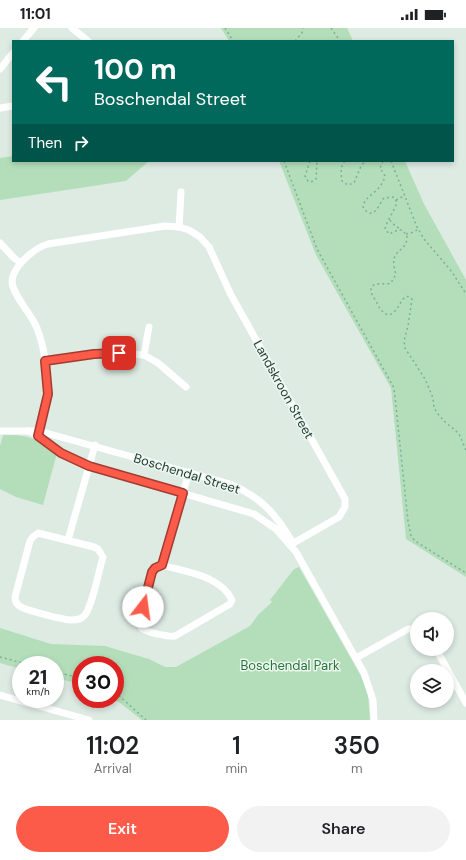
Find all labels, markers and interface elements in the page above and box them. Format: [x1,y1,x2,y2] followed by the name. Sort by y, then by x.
[20,4,51,24] text: 11:01
[94,51,177,88] text: 100 m
[28,56,80,108] icon: left
[94,87,247,111] text: Boschendal Street
[70,132,92,154] icon: right
[28,133,62,153] text: Then
[102,336,136,370] pin
[249,337,318,442] street label: Landskroon Street
[108,342,130,364] icon: arrive
[132,449,242,498] street label: Boschendal Street
[122,586,164,628] position arrow
[410,612,454,708] map controls
[410,612,454,656] button: sound
[72,656,124,708] speed limit sign: 30
[240,657,340,674] park label: Boschendal Park
[29,664,47,690] text: 21
[410,664,454,708] button: layers
[26,685,50,698] text: km/h
[86,730,139,761] text: 11:02
[232,730,241,761] text: 1
[334,730,380,761] text: 350
[94,760,132,777] text: Arrival
[225,760,248,777] text: min
[351,760,363,777] text: m
[16,806,229,852] button: Exit
[237,806,450,852] button: Share

